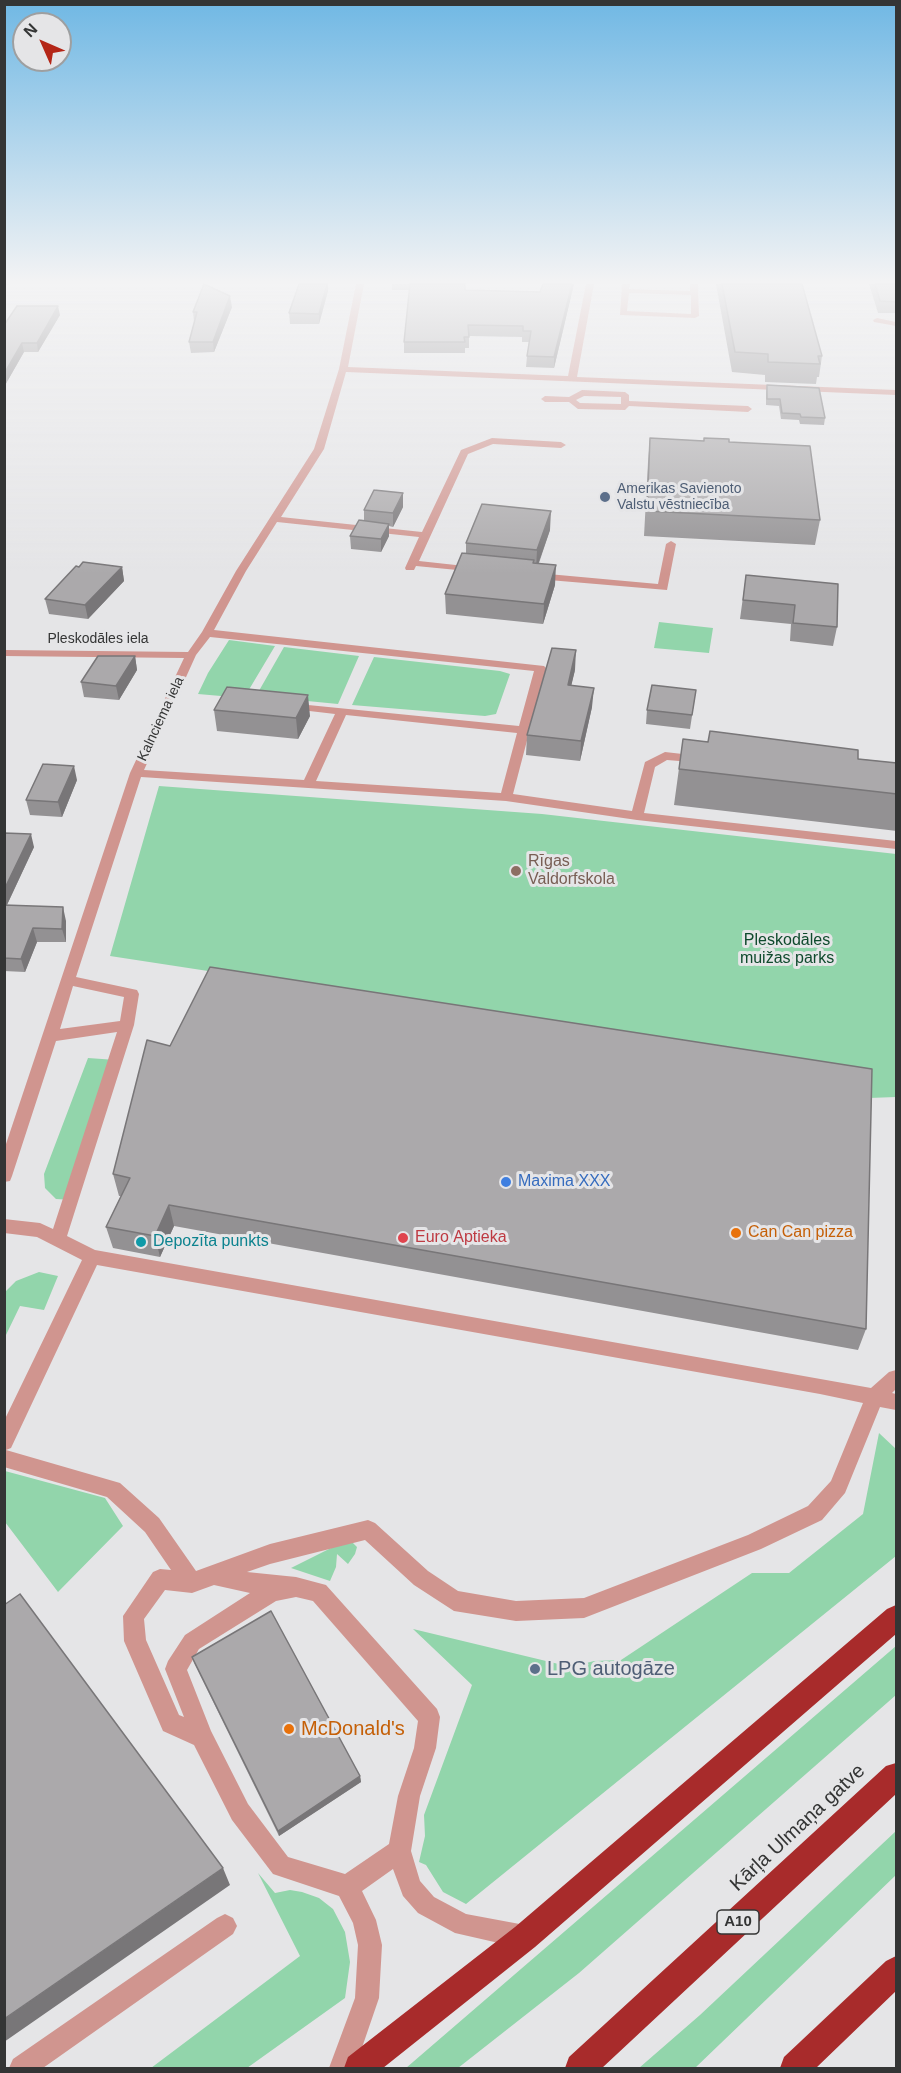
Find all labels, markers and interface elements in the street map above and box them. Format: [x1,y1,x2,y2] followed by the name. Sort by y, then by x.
[12,12,72,72] north arrow
[20,20,40,40] text: N
[617,481,742,514] place label: Amerikas Savienoto Valstu vēstniecība
[598,490,612,504] marker: Amerikas Savienoto Valstu vēstniecība
[47,631,149,647] street label: Pleskodāles iela
[134,674,188,764] street label: Kalnciema iela
[528,852,615,890] place label: Rīgas Valdorfskola
[509,864,523,878] marker: Rīgas Valdorfskola
[740,931,834,969] park label: Pleskodāles muižas parks
[518,1172,610,1192] place label: Maxima XXX
[499,1175,513,1189] marker: Maxima XXX
[748,1223,853,1243] place label: Can Can pizza
[729,1226,743,1240] marker: Can Can pizza
[415,1228,507,1248] place label: Euro Aptieka
[396,1231,410,1245] marker: Euro Aptieka
[153,1232,269,1252] place label: Depozīta punkts
[134,1235,148,1249] marker: Depozīta punkts
[547,1657,675,1681] place label: LPG autogāze
[528,1662,542,1676] marker: LPG autogāze
[301,1717,405,1741] place label: McDonald's
[282,1722,296,1736] marker: McDonald's
[726,1759,870,1897] street label: Kārļa Ulmaņa gatve
[717,1910,759,1934] road number: A10

